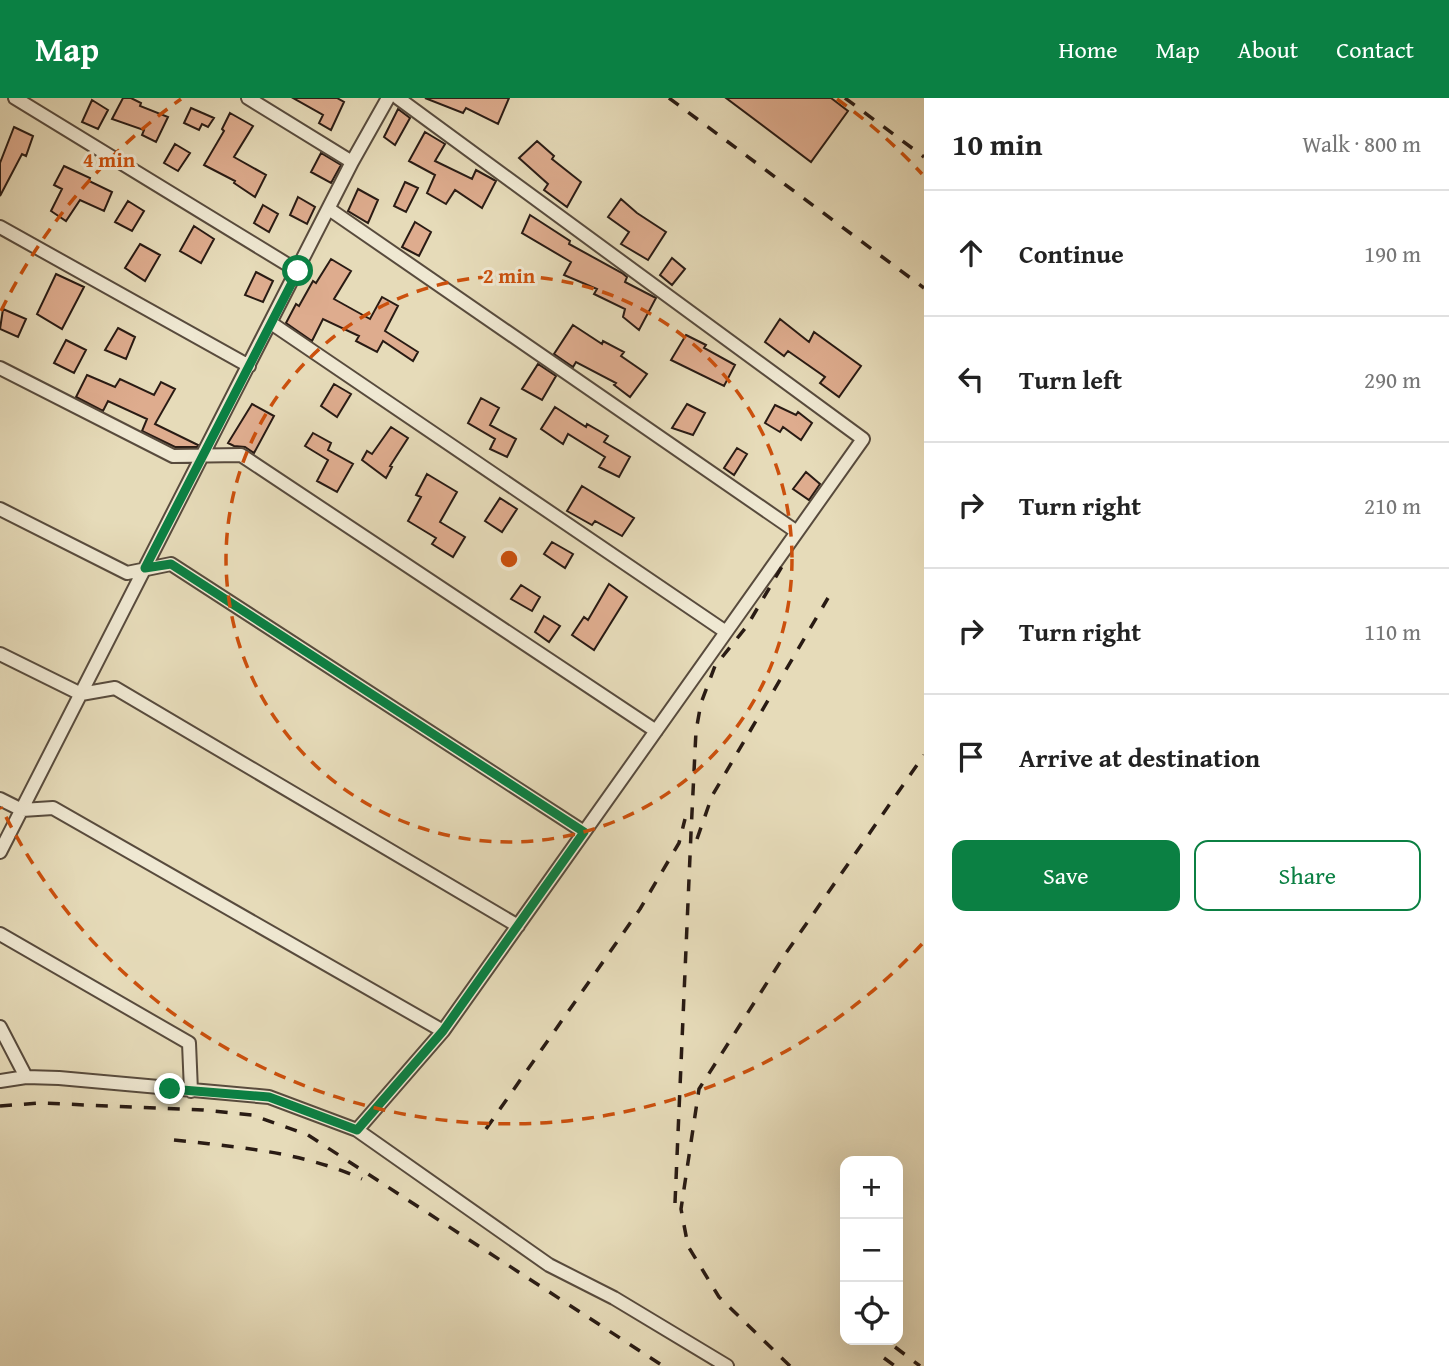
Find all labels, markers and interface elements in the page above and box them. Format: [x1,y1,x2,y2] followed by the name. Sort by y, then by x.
[35,25,99,73] text: Map
[1059,32,1118,67] text: Home
[1156,32,1200,67] text: Map
[1238,32,1298,67] text: About
[1336,32,1414,67] text: Contact
[952,122,1042,166] text: 10 min
[1302,127,1421,160] text: Walk · 800 m
[83,144,136,175] text: 4 min
[952,234,990,272] icon: ahead
[1019,234,1124,273] text: Continue
[1364,237,1421,270] text: 190 m
[282,255,313,286] route start
[483,260,536,291] text: 2 min
[952,360,990,398] icon: left
[1019,360,1122,399] text: Turn left
[1364,363,1421,396] text: 290 m
[952,486,990,524] icon: right
[1019,486,1141,525] text: Turn right
[1364,489,1421,522] text: 210 m
[497,547,521,571] centre of rings
[952,612,990,650] icon: right
[1019,612,1141,651] text: Turn right
[1364,615,1421,648] text: 110 m
[952,738,990,776] icon: arrive
[1019,738,1260,777] text: Arrive at destination
[952,840,1180,911] button: Save
[1194,840,1421,911] button: Share
[154,1073,185,1104] route end
[840,1156,903,1345] map controls
[840,1156,903,1219] button: +
[840,1219,903,1282] button: −
[840,1282,903,1345] button: locate

